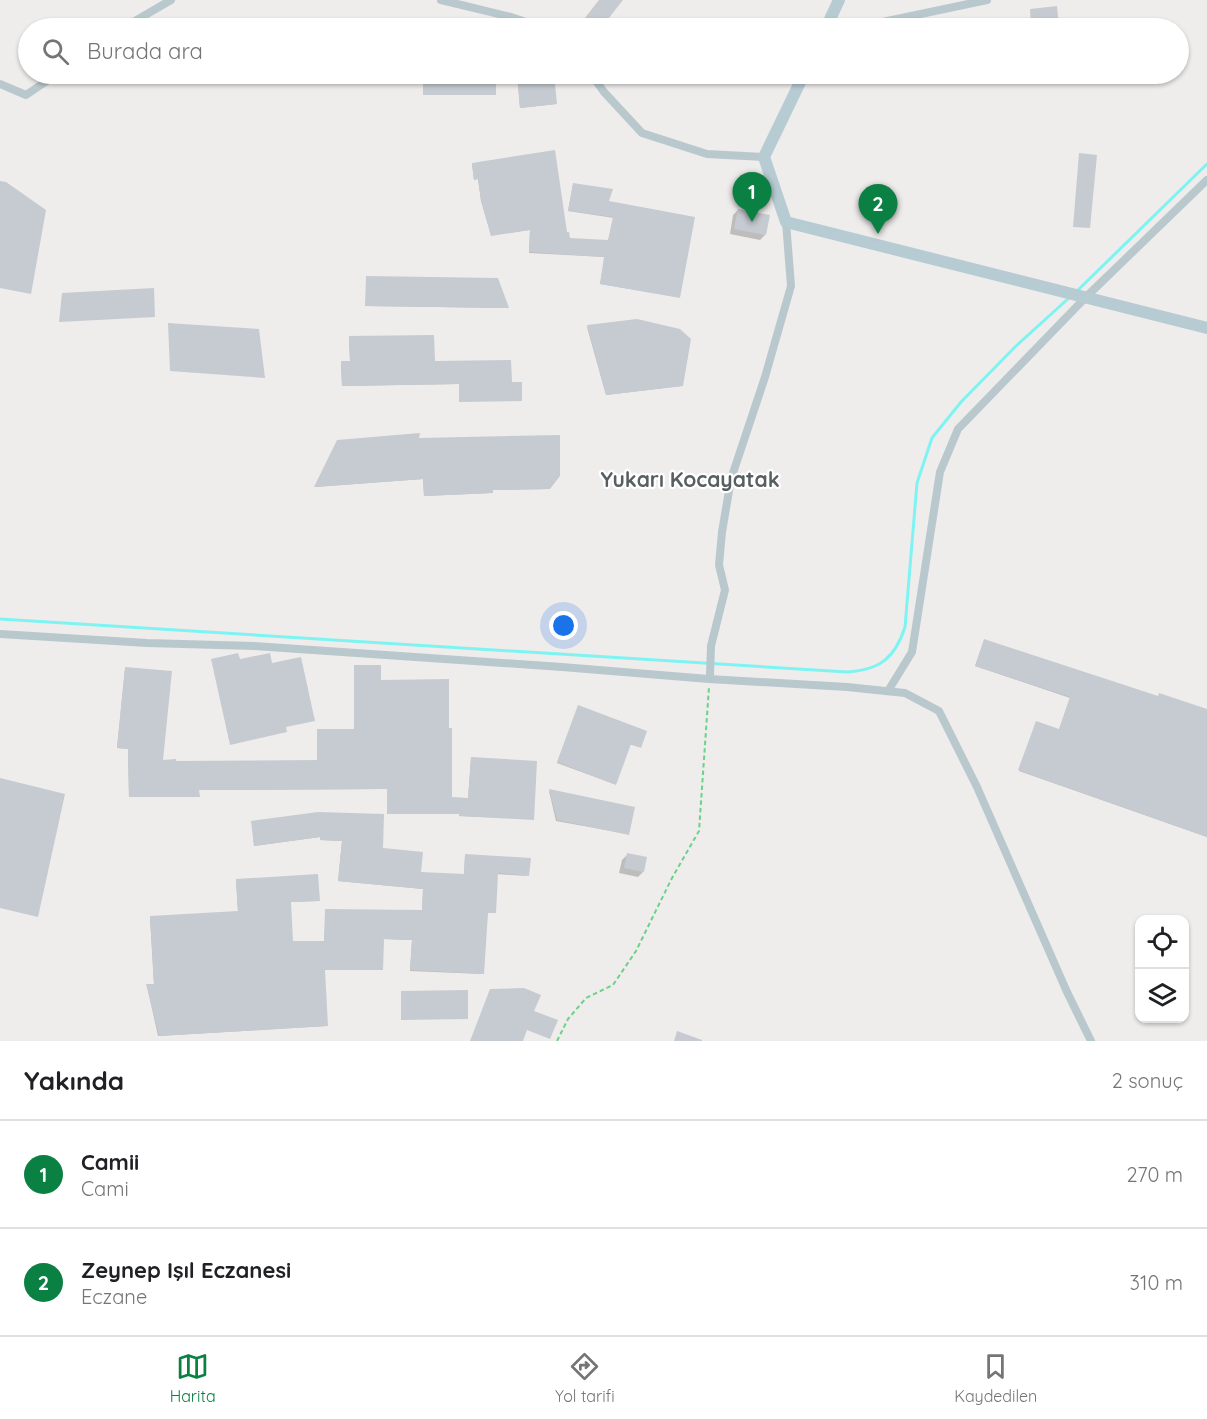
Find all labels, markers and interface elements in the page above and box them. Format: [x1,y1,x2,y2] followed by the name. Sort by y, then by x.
[18,18,1189,84] search box
[39,35,72,68] icon: search
[87,37,203,65] text: Burada ara
[732,172,771,222] pin: 1
[858,184,898,234] pin: 2
[600,466,780,492] district label: Yukarı Kocayatak
[549,611,578,640] your location
[1135,915,1189,1023] map controls
[1135,915,1189,969] button: locate
[1135,969,1189,1023] button: layers
[24,1064,124,1097] text: Yakında
[1112,1068,1183,1093] text: 2 sonuç
[81,1148,139,1176] text: Camii
[40,1162,47,1187] text: 1
[1126,1162,1183,1187] text: 270 m
[81,1176,129,1201] text: Cami
[81,1256,291,1284] text: Zeynep Işıl Eczanesi
[38,1270,49,1295] text: 2
[1130,1270,1183,1295] text: 310 m
[81,1284,147,1309] text: Eczane
[170,1350,216,1406] tab: Harita
[555,1350,615,1406] tab: Yol tarifi
[954,1350,1037,1406] tab: Kaydedilen

